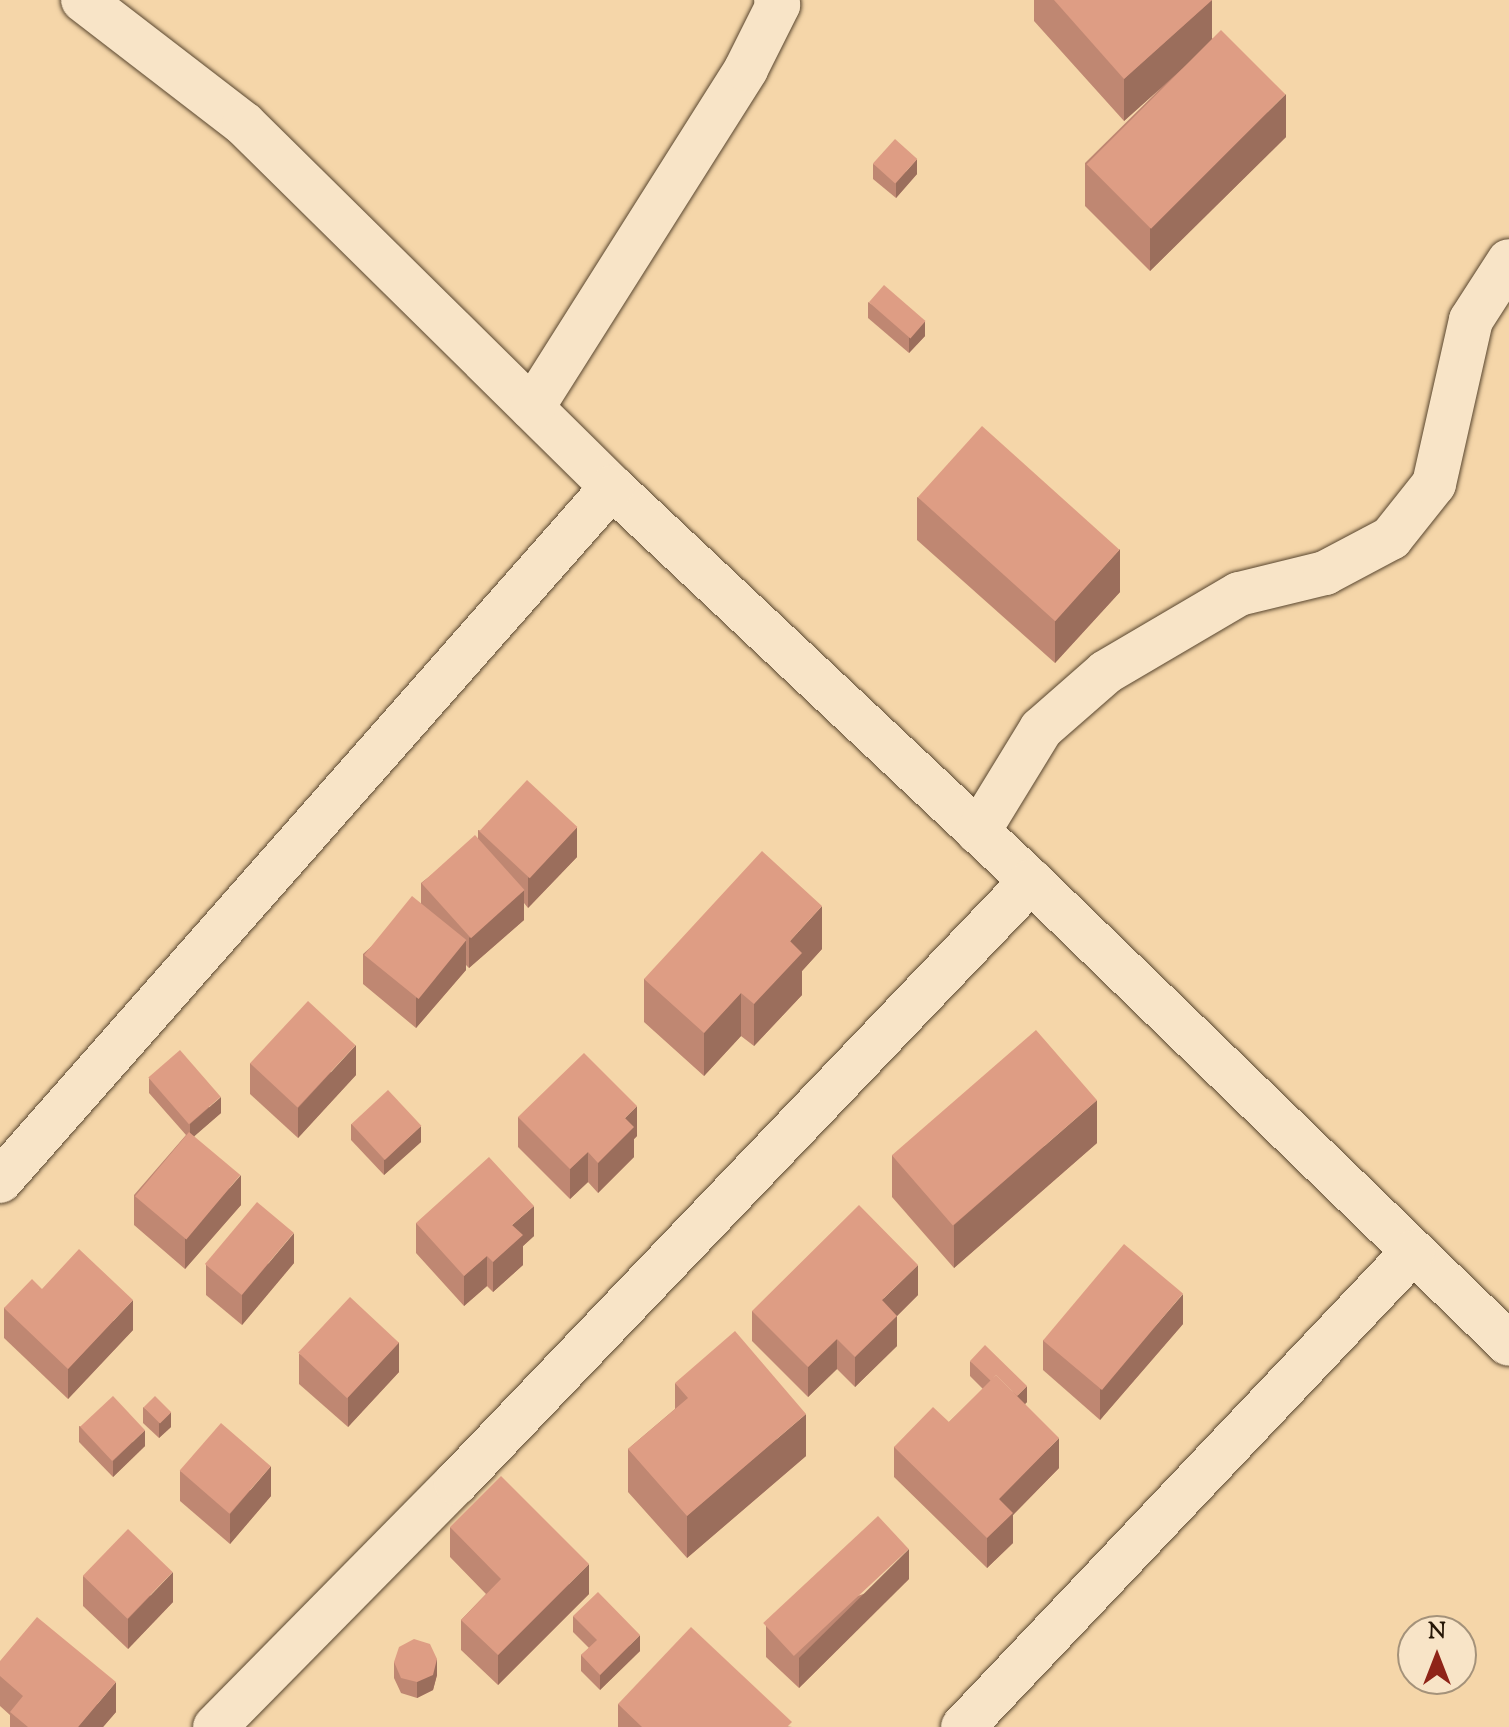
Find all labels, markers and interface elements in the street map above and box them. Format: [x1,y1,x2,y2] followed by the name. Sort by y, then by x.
[1397,1615,1477,1695] north arrow
[1428,1617,1446,1649] text: N

